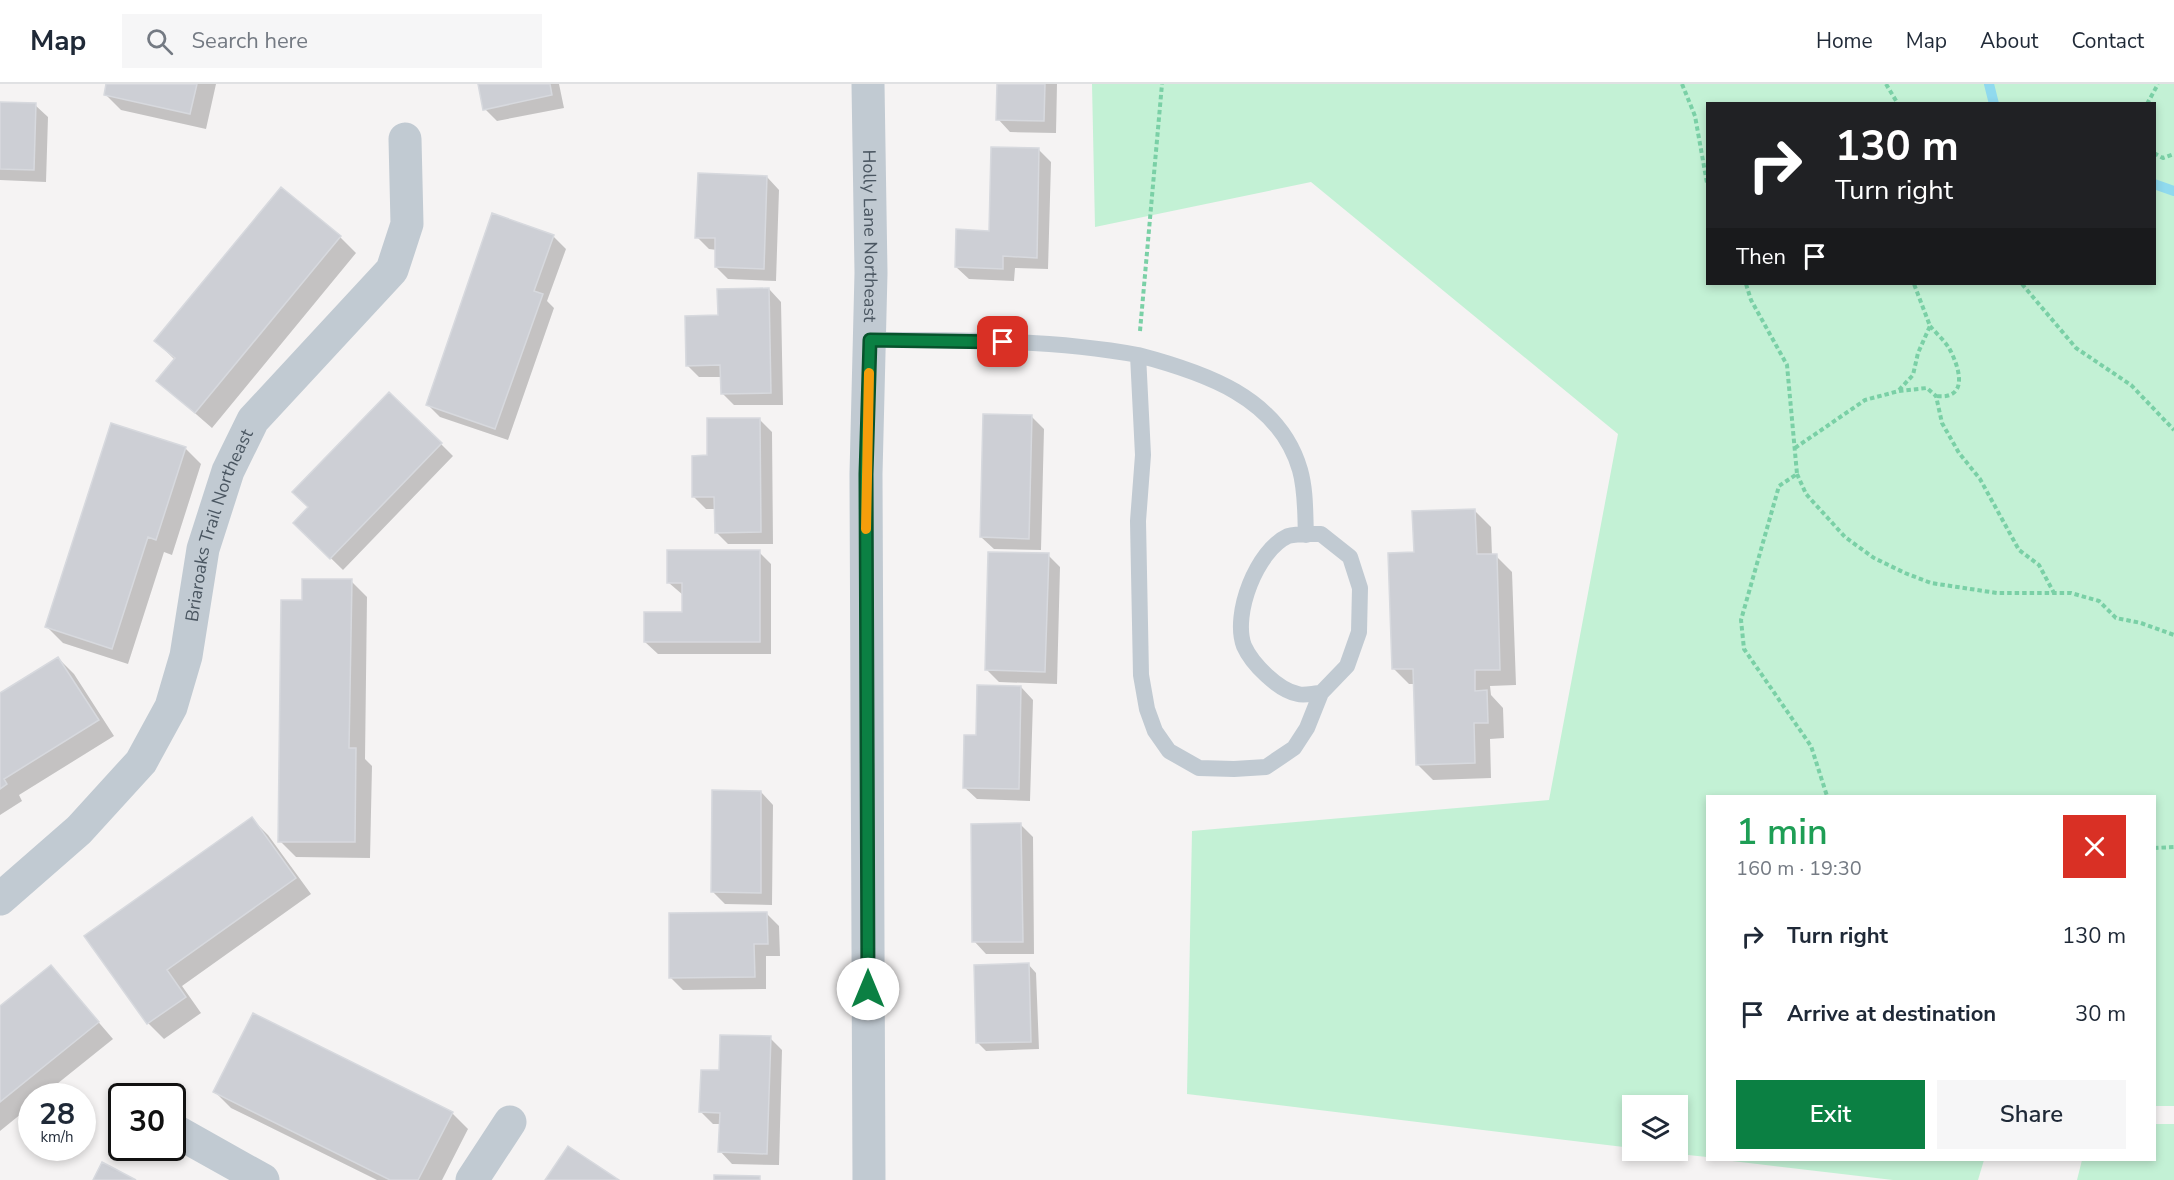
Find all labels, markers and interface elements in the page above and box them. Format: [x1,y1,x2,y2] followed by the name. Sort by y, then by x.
[122,14,542,68] search box
[30,22,86,60] text: Map
[143,25,176,58] icon: search
[191,26,308,56] text: Search here
[1816,27,1873,55] text: Home
[1906,27,1947,55] text: Map
[1980,27,2038,55] text: About
[2071,27,2144,55] text: Contact
[1835,118,1959,175] text: 130 m
[1736,126,1814,204] icon: right
[857,149,883,323] street label: Holly Lane Northeast
[1835,172,1953,209] text: Turn right
[1798,240,1831,273] icon: arrive
[1736,242,1786,272] text: Then
[977,316,1028,367] pin
[986,325,1019,358] icon: arrive
[180,424,259,623] street label: Briaroaks Trail Northeast
[1736,808,1828,857] text: 1 min
[2063,815,2126,878] button: close
[1736,855,1862,882] text: 160 m · 19:30
[1736,920,1769,953] icon: right
[1787,921,1888,951] text: Turn right
[2062,921,2126,951] text: 130 m
[836,957,900,1021] position arrow
[1736,998,1769,1031] icon: arrive
[1787,999,1996,1029] text: Arrive at destination
[2075,999,2126,1029] text: 30 m
[1736,1080,1925,1149] button: Exit
[1937,1080,2126,1149] button: Share
[108,1083,186,1161] speed limit sign: 30
[39,1094,75,1135] text: 28
[1622,1095,1688,1161] map controls
[1622,1095,1688,1161] button: layers
[40,1127,74,1147] text: km/h

